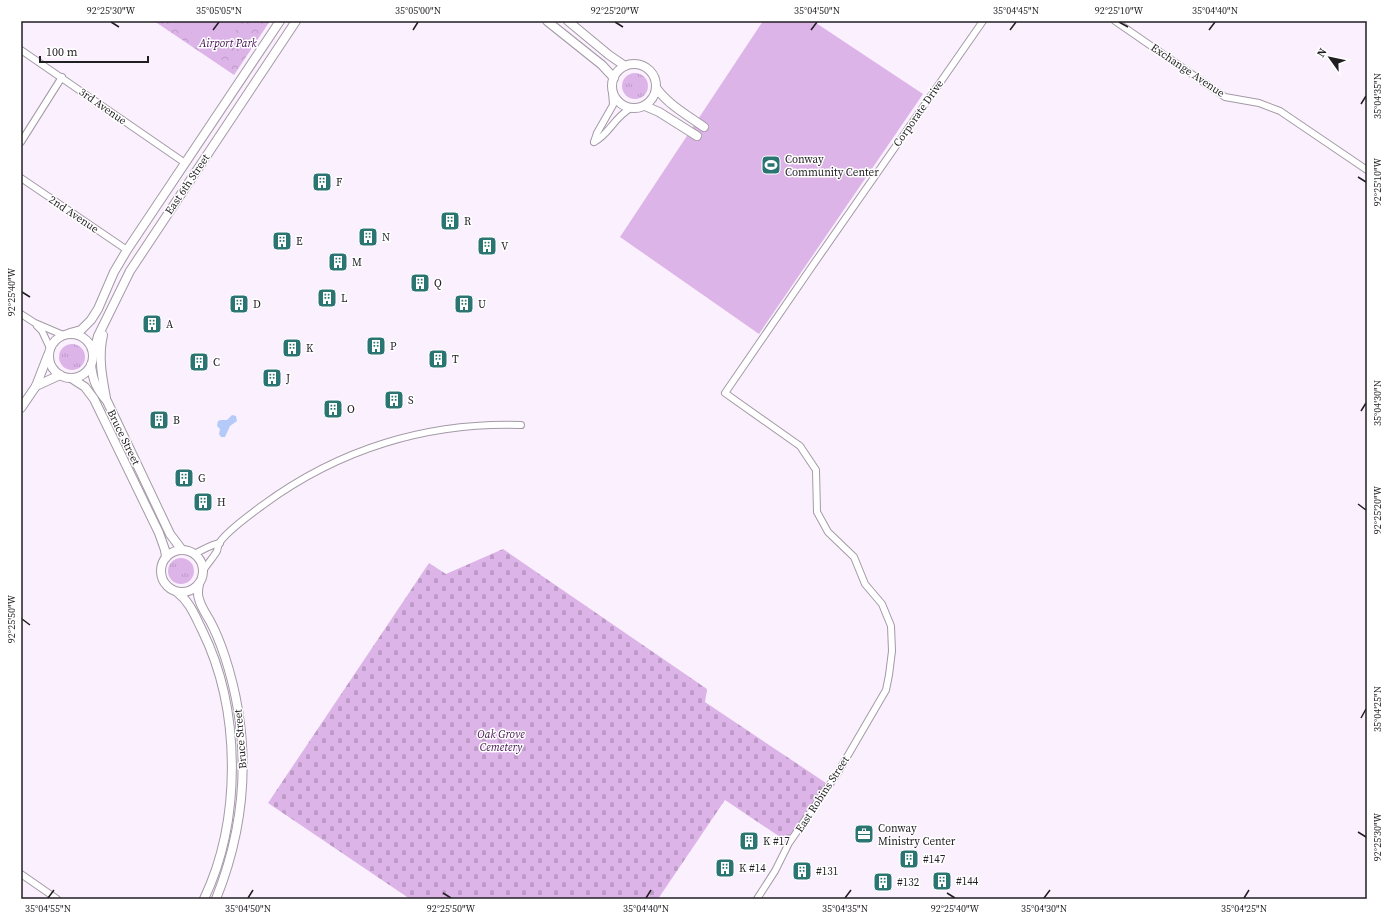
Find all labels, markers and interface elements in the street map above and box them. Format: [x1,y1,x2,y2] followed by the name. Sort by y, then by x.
[87,4,136,17] text: 92°25'30"W
[196,4,242,17] text: 35°05'05"N
[395,4,441,17] text: 35°05'00"N
[591,4,640,17] text: 92°25'20"W
[794,4,840,17] text: 35°04'50"N
[993,4,1039,17] text: 35°04'45"N
[1095,4,1144,17] text: 92°25'10"W
[1192,4,1238,17] text: 35°04'40"N
[198,36,258,51] park label: Airport Park
[40,38,148,64] scale bar
[1310,38,1350,78] north arrow
[1148,40,1228,101] street label: Exchange Avenue
[46,44,78,60] text: 100 m
[1314,45,1331,60] text: N
[1371,73,1384,119] text: 35°04'35"N
[890,77,947,150] street label: Corporate Drive
[76,85,130,129] street label: 3rd Avenue
[162,151,213,217] street label: East 6th Street
[785,152,879,180] place label: Conway Community Center
[760,154,782,176] sports icon: Conway Community Center
[1371,157,1384,206] text: 92°25'10"W
[311,171,333,193] building icon: F
[336,175,343,190] place label: F
[46,192,102,237] street label: 2nd Avenue
[439,210,461,232] building icon: R
[464,214,471,229] place label: R
[357,226,379,248] building icon: N
[271,230,293,252] building icon: E
[382,230,390,245] place label: N
[296,234,303,249] place label: E
[476,235,498,257] building icon: V
[501,239,509,254] place label: V
[327,251,349,273] building icon: M
[352,255,362,270] place label: M
[5,267,18,316] text: 92°25'40"W
[409,272,431,294] building icon: Q
[434,276,442,291] place label: Q
[316,287,338,309] building icon: L
[341,291,348,306] place label: L
[228,293,250,315] building icon: D
[453,293,475,315] building icon: U
[253,297,261,312] place label: D
[478,297,486,312] place label: U
[141,313,163,335] building icon: A
[166,317,174,332] place label: A
[365,335,387,357] building icon: P
[281,337,303,359] building icon: K
[390,339,397,354] place label: P
[306,341,314,356] place label: K
[427,348,449,370] building icon: T
[188,351,210,373] building icon: C
[452,352,459,367] place label: T
[213,355,220,370] place label: C
[261,367,283,389] building icon: J
[285,371,290,386] place label: J
[1371,380,1384,426] text: 35°04'30"N
[383,389,405,411] building icon: S
[408,393,414,408] place label: S
[322,398,344,420] building icon: O
[347,402,355,417] place label: O
[104,407,144,468] street label: Bruce Street
[148,409,170,431] building icon: B
[173,413,180,428] place label: B
[173,467,195,489] building icon: G
[198,471,206,486] place label: G
[1371,485,1384,534] text: 92°25'20"W
[192,491,214,513] building icon: H
[217,495,226,510] place label: H
[5,594,18,643] text: 92°25'50"W
[1371,686,1384,732] text: 35°04'25"N
[230,708,251,769] street label: Bruce Street
[477,727,525,755] park label: Oak Grove Cemetery
[792,753,853,835] street label: East Robins Street
[1371,812,1384,861] text: 92°25'30"W
[878,821,956,849] place label: Conway Ministry Center
[853,823,875,845] office icon: Conway Ministry Center
[738,830,760,852] building icon: K #17
[763,834,790,849] place label: K #17
[898,848,920,870] building icon: #147
[923,852,946,867] place label: #147
[714,857,736,879] building icon: K #14
[791,860,813,882] building icon: #131
[739,861,766,876] place label: K #14
[816,864,838,879] place label: #131
[931,870,953,892] building icon: #144
[872,871,894,893] building icon: #132
[956,874,979,889] place label: #144
[897,875,920,890] place label: #132
[25,902,71,915] text: 35°04'55"N
[225,902,271,915] text: 35°04'50"N
[427,902,476,915] text: 92°25'50"W
[623,902,669,915] text: 35°04'40"N
[822,902,868,915] text: 35°04'35"N
[931,902,980,915] text: 92°25'40"W
[1021,902,1067,915] text: 35°04'30"N
[1221,902,1267,915] text: 35°04'25"N

